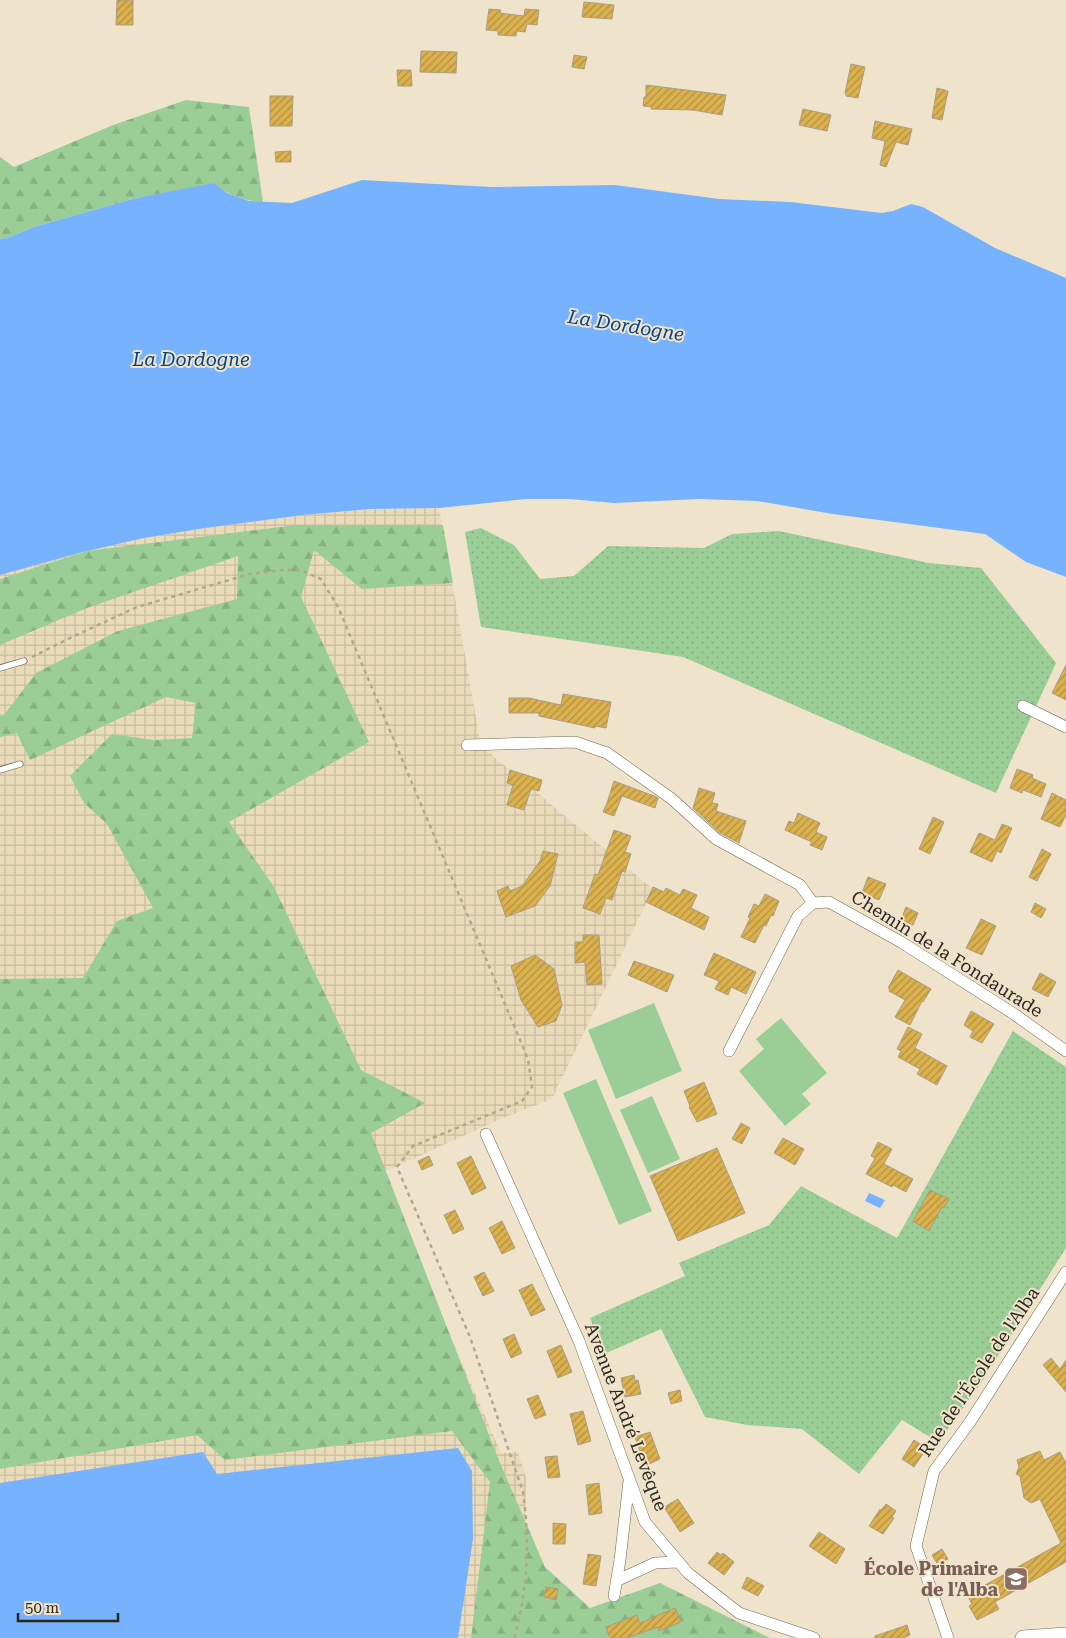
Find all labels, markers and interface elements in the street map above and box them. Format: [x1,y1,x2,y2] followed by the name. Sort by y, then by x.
[565,305,686,346] water label: La Dordogne
[131,348,250,371] water label: La Dordogne
[848,886,1047,1021] street label: Chemin de la Fondaurade
[914,1283,1043,1461] street label: Rue de l'École de l'Alba
[581,1320,672,1514] street label: Avenue André Levêque
[864,1557,998,1600] place label: École Primaire de l'Alba
[1003,1566,1029,1592] school or university icon: École Primaire de l'Alba
[18,1590,118,1622] scale bar
[25,1599,60,1617] text: 50 m

